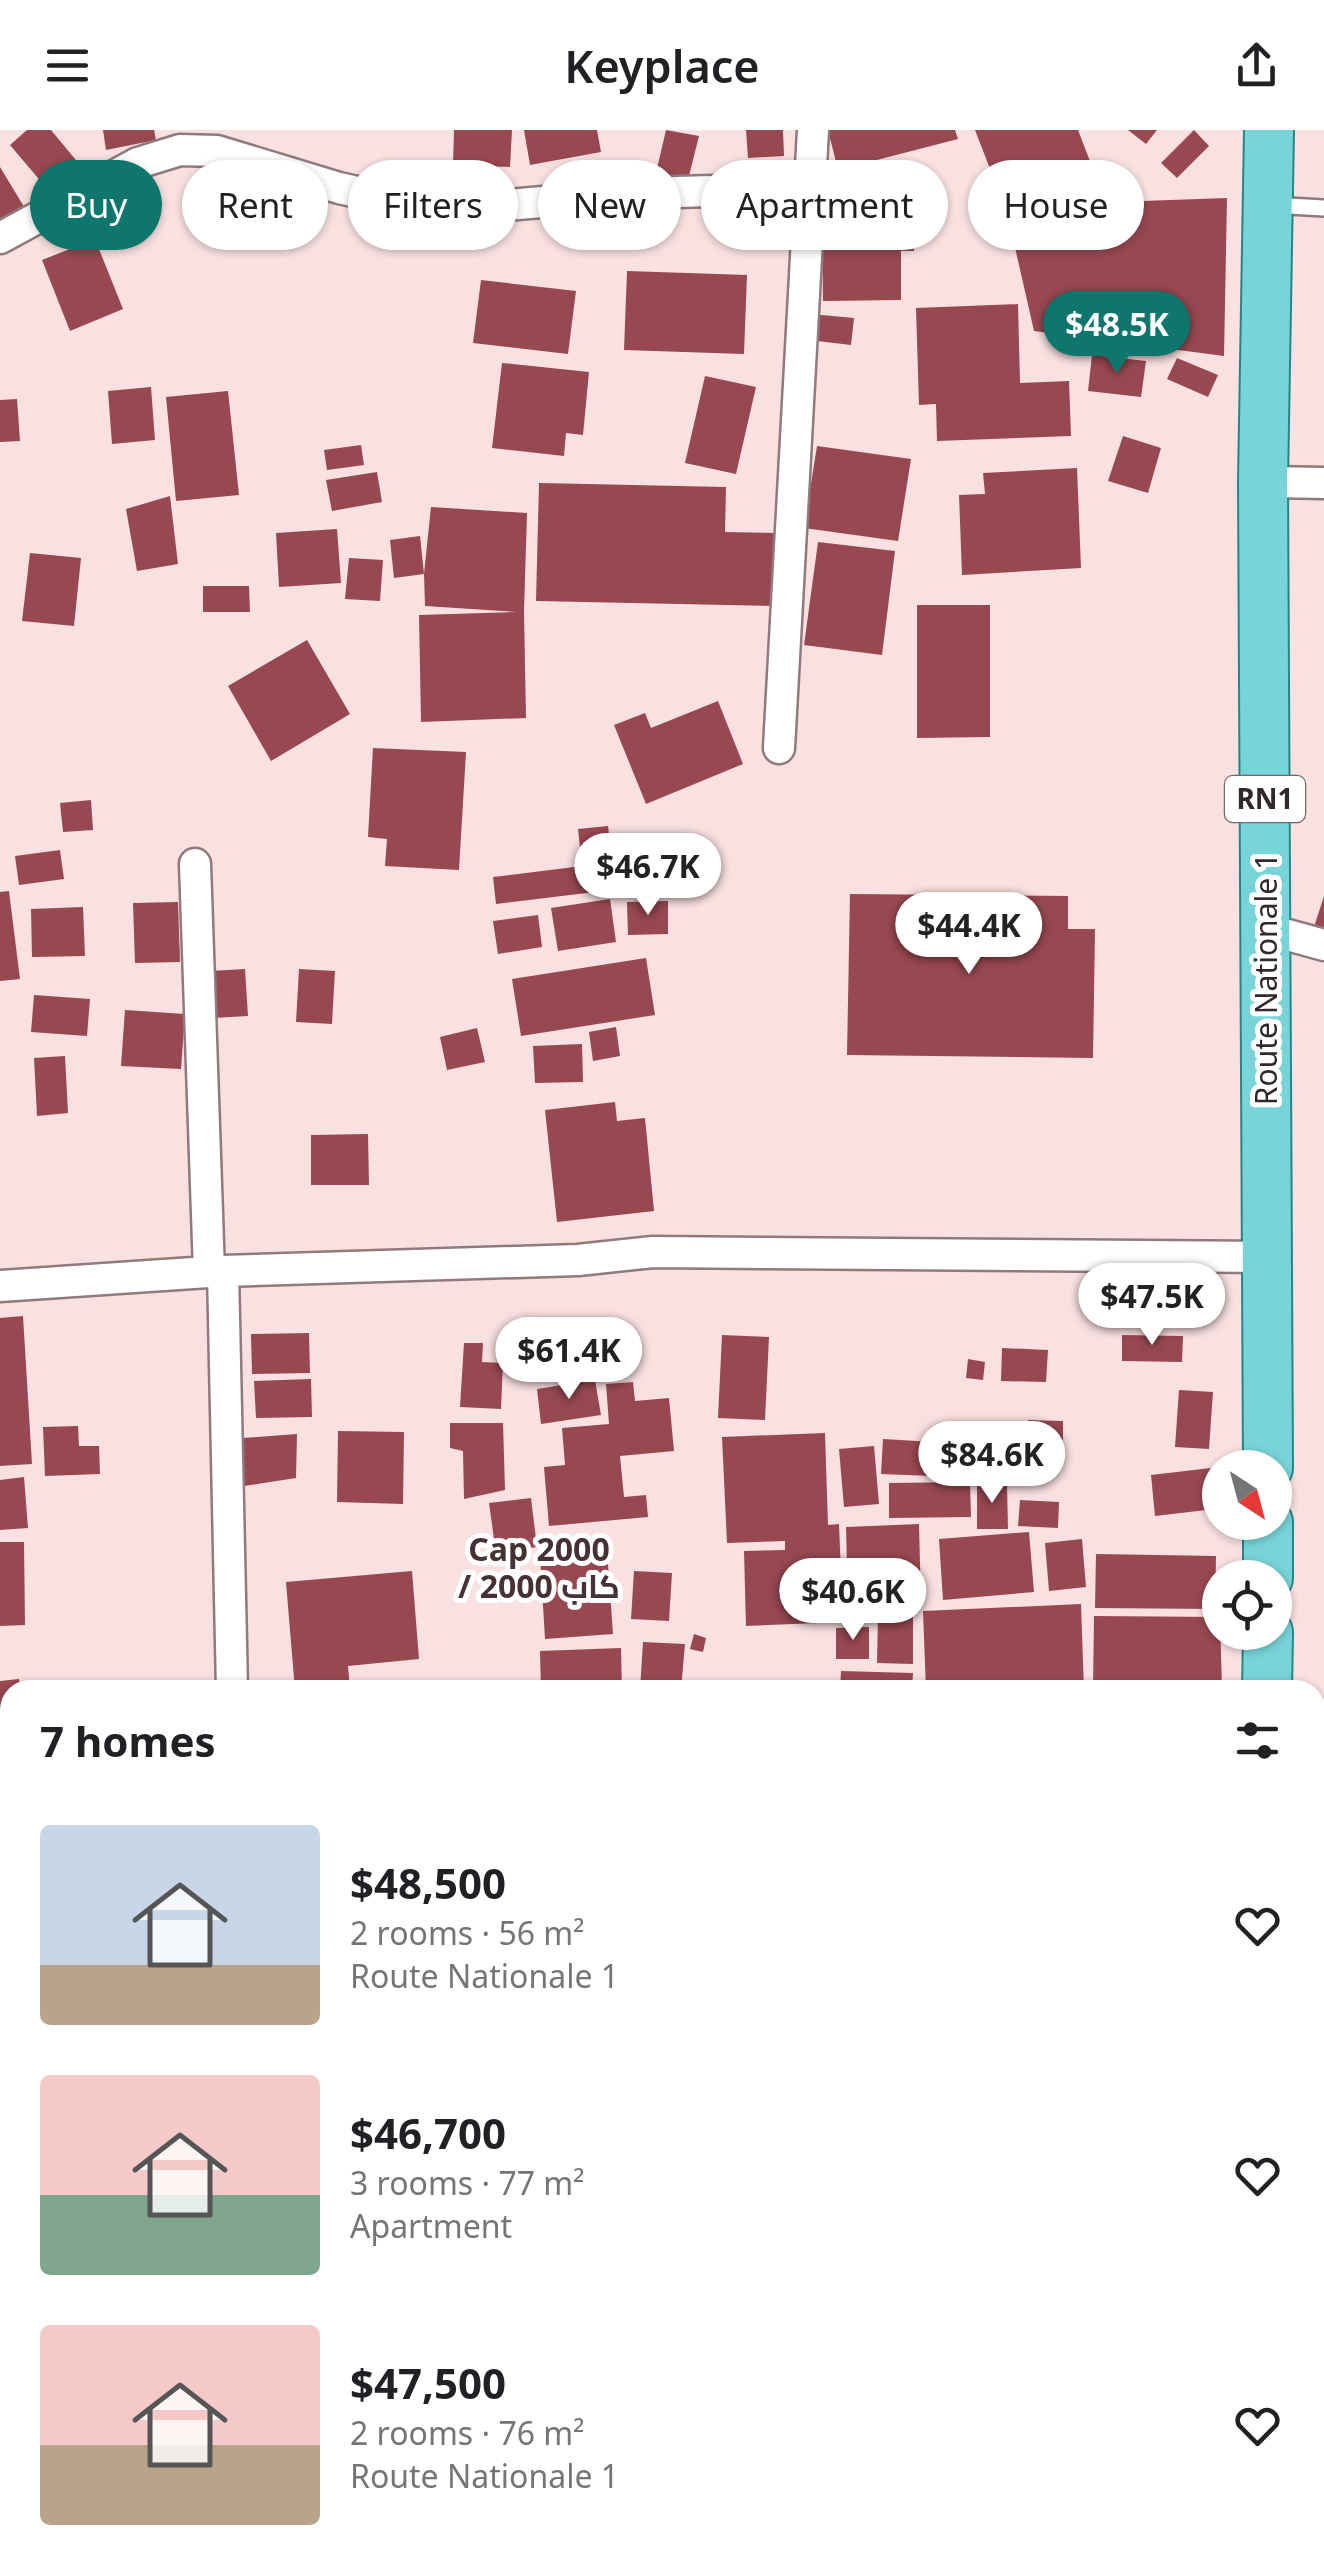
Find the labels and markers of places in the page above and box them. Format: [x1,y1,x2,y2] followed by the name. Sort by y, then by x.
[1036,291,1198,376] pin: $48.5K
[567,833,729,918] pin: $46.7K
[888,892,1050,977] pin: $44.4K
[1071,1263,1233,1348] pin: $47.5K
[488,1317,650,1402] pin: $61.4K
[911,1421,1073,1506] pin: $84.6K
[772,1558,934,1643] pin: $40.6K

